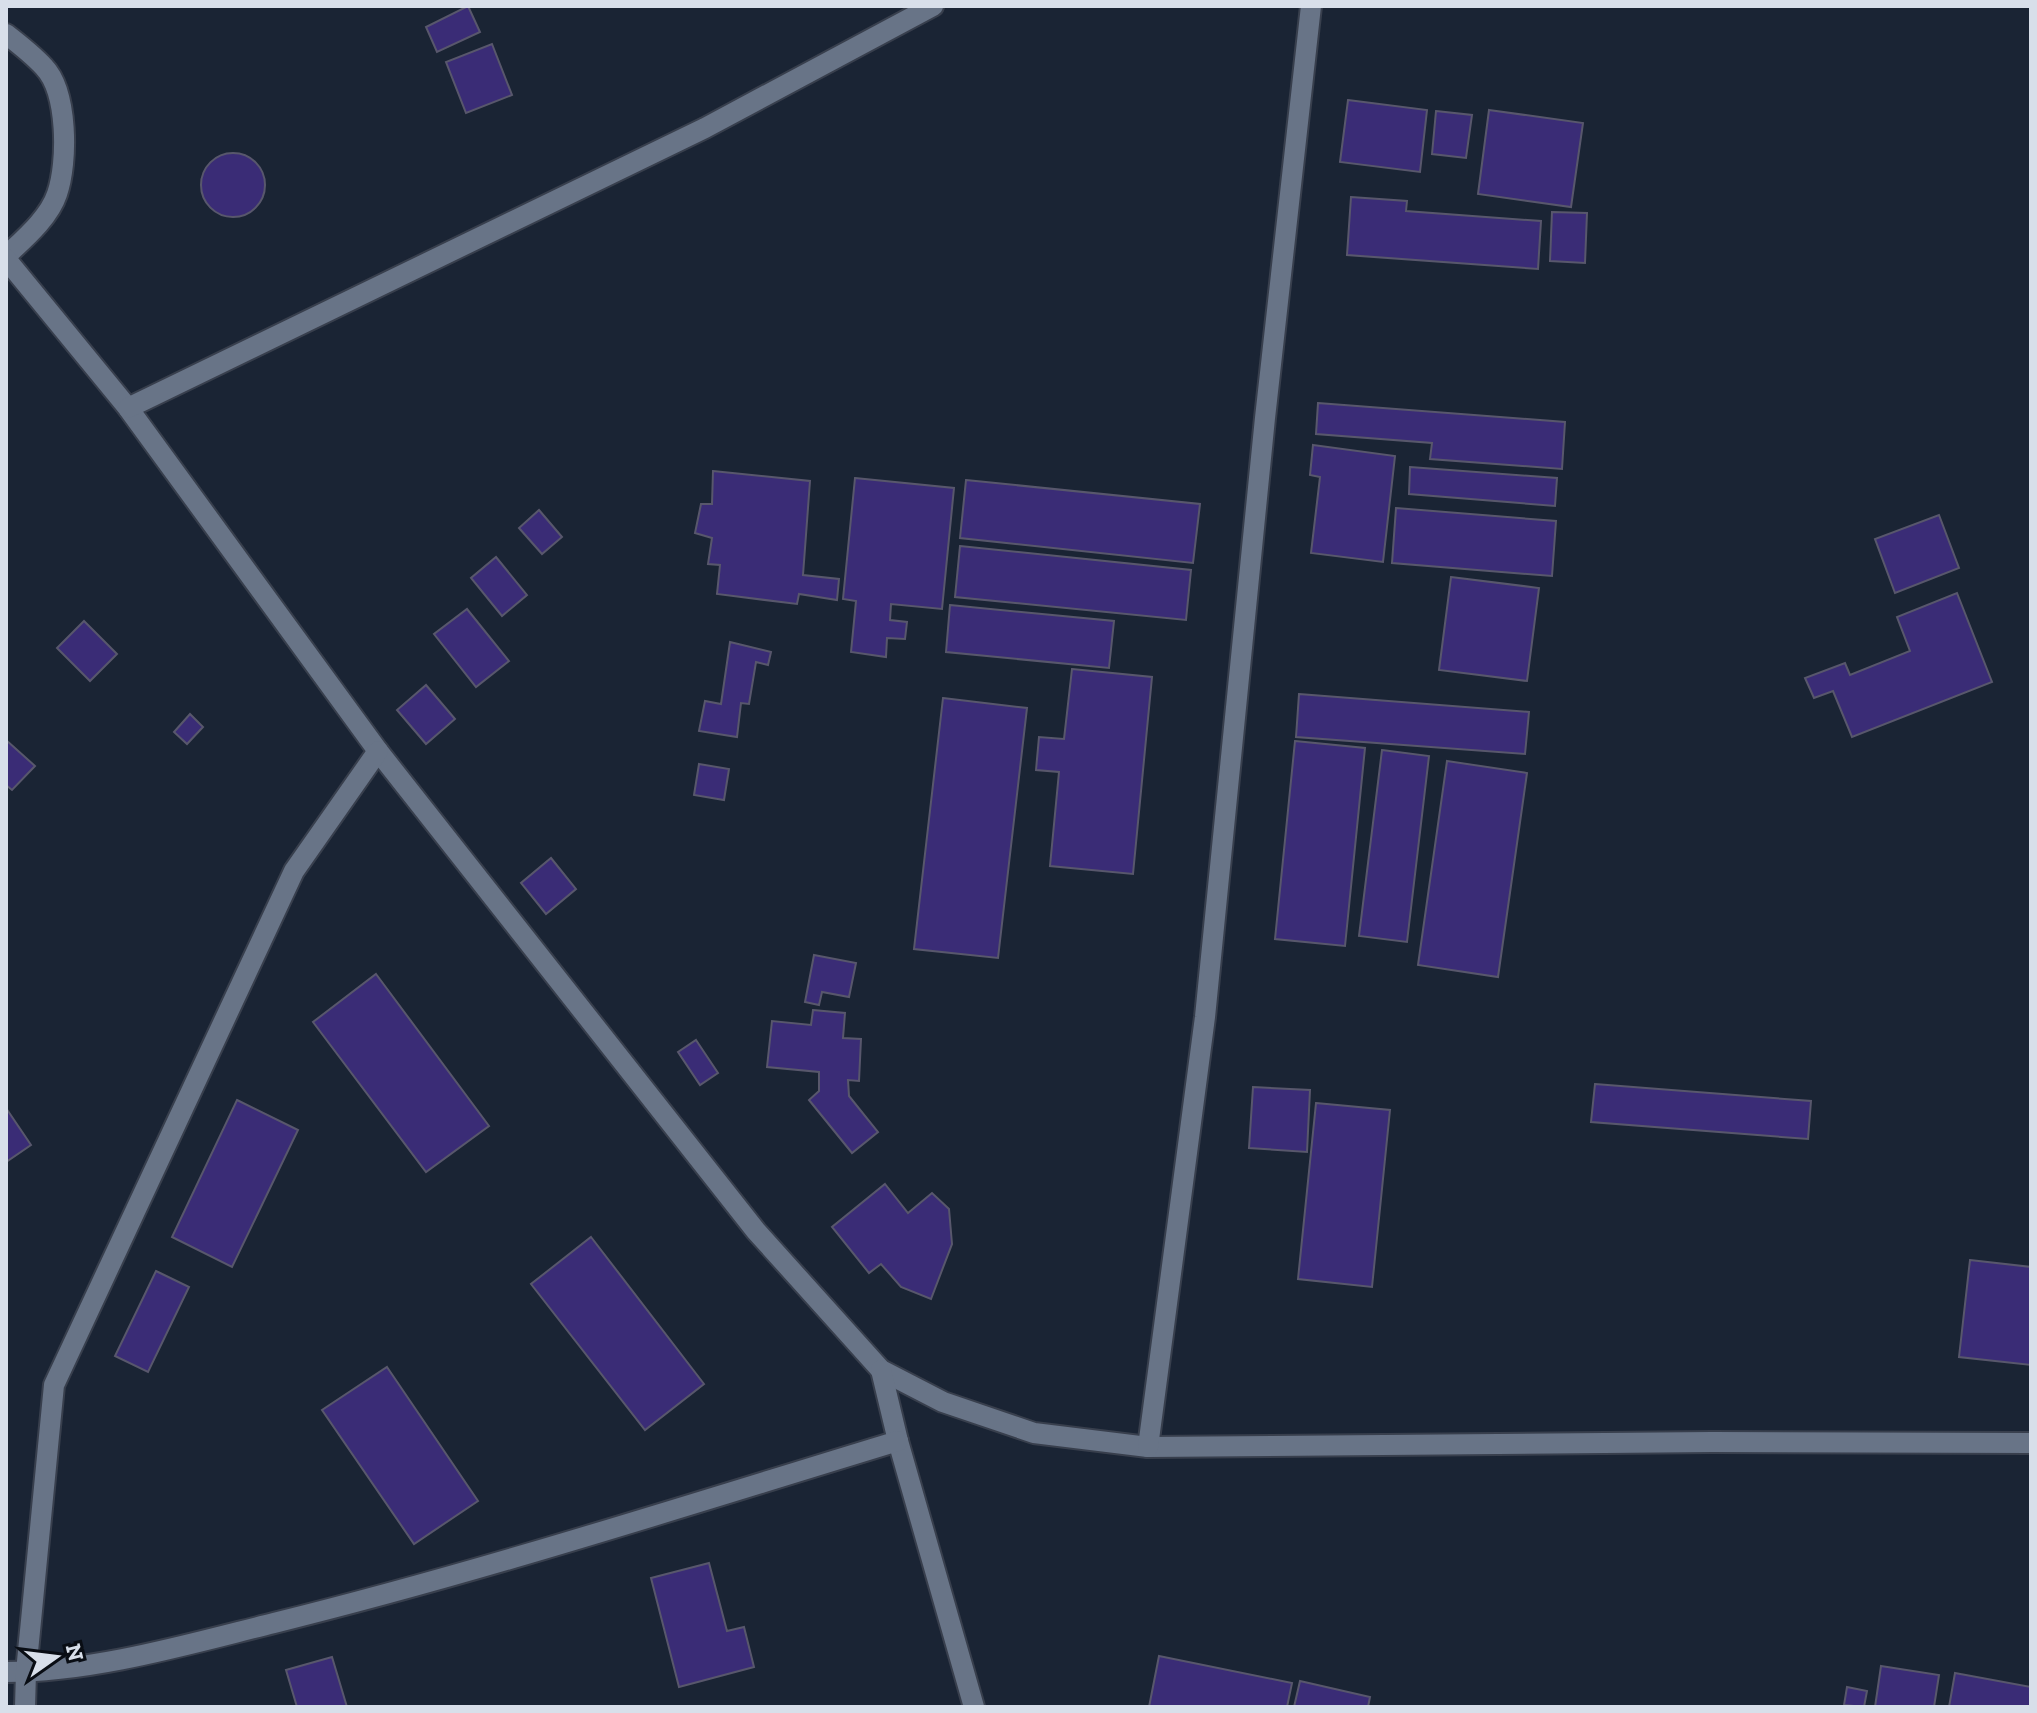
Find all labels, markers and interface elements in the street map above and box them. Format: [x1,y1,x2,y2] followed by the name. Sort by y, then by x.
[16,1617,96,1697] north arrow
[60,1641,90,1664] text: N

